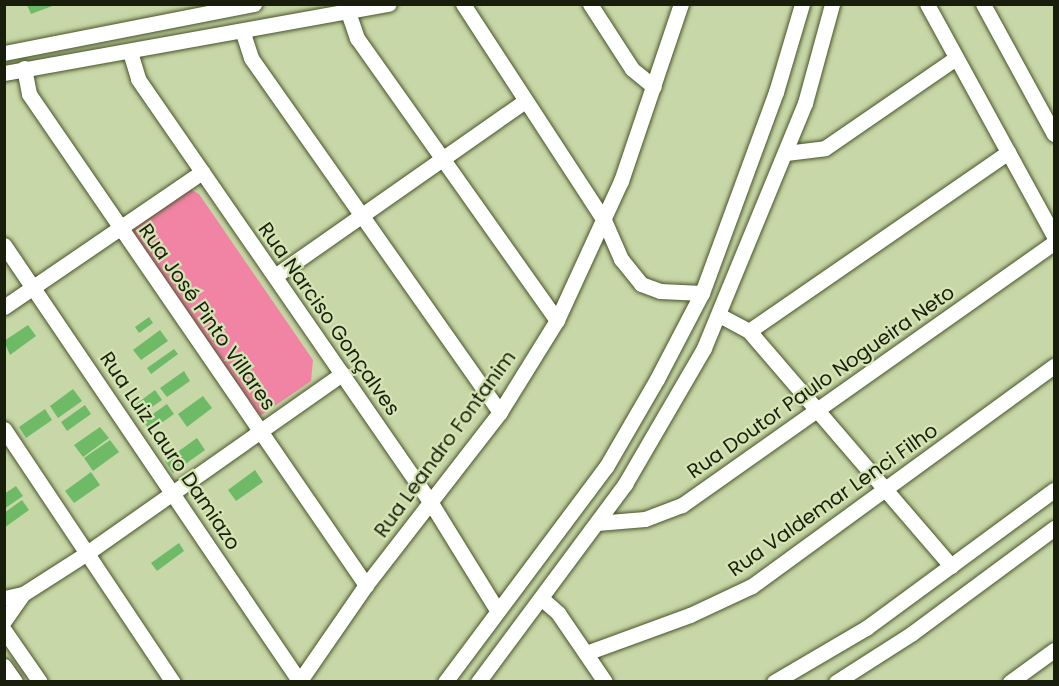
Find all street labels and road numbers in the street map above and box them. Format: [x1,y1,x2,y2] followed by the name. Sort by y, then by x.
[253,218,405,420] street label: Rua Narciso Gonçalves
[133,219,281,415] street label: Rua José Pinto Villares
[683,280,959,484] street label: Rua Doutor Paulo Nogueira Neto
[369,346,521,542] street label: Rua Leandro Fontanim
[95,347,245,555] street label: Rua Luiz Lauro Damiazo
[724,418,942,582] street label: Rua Valdemar Lenci Filho

